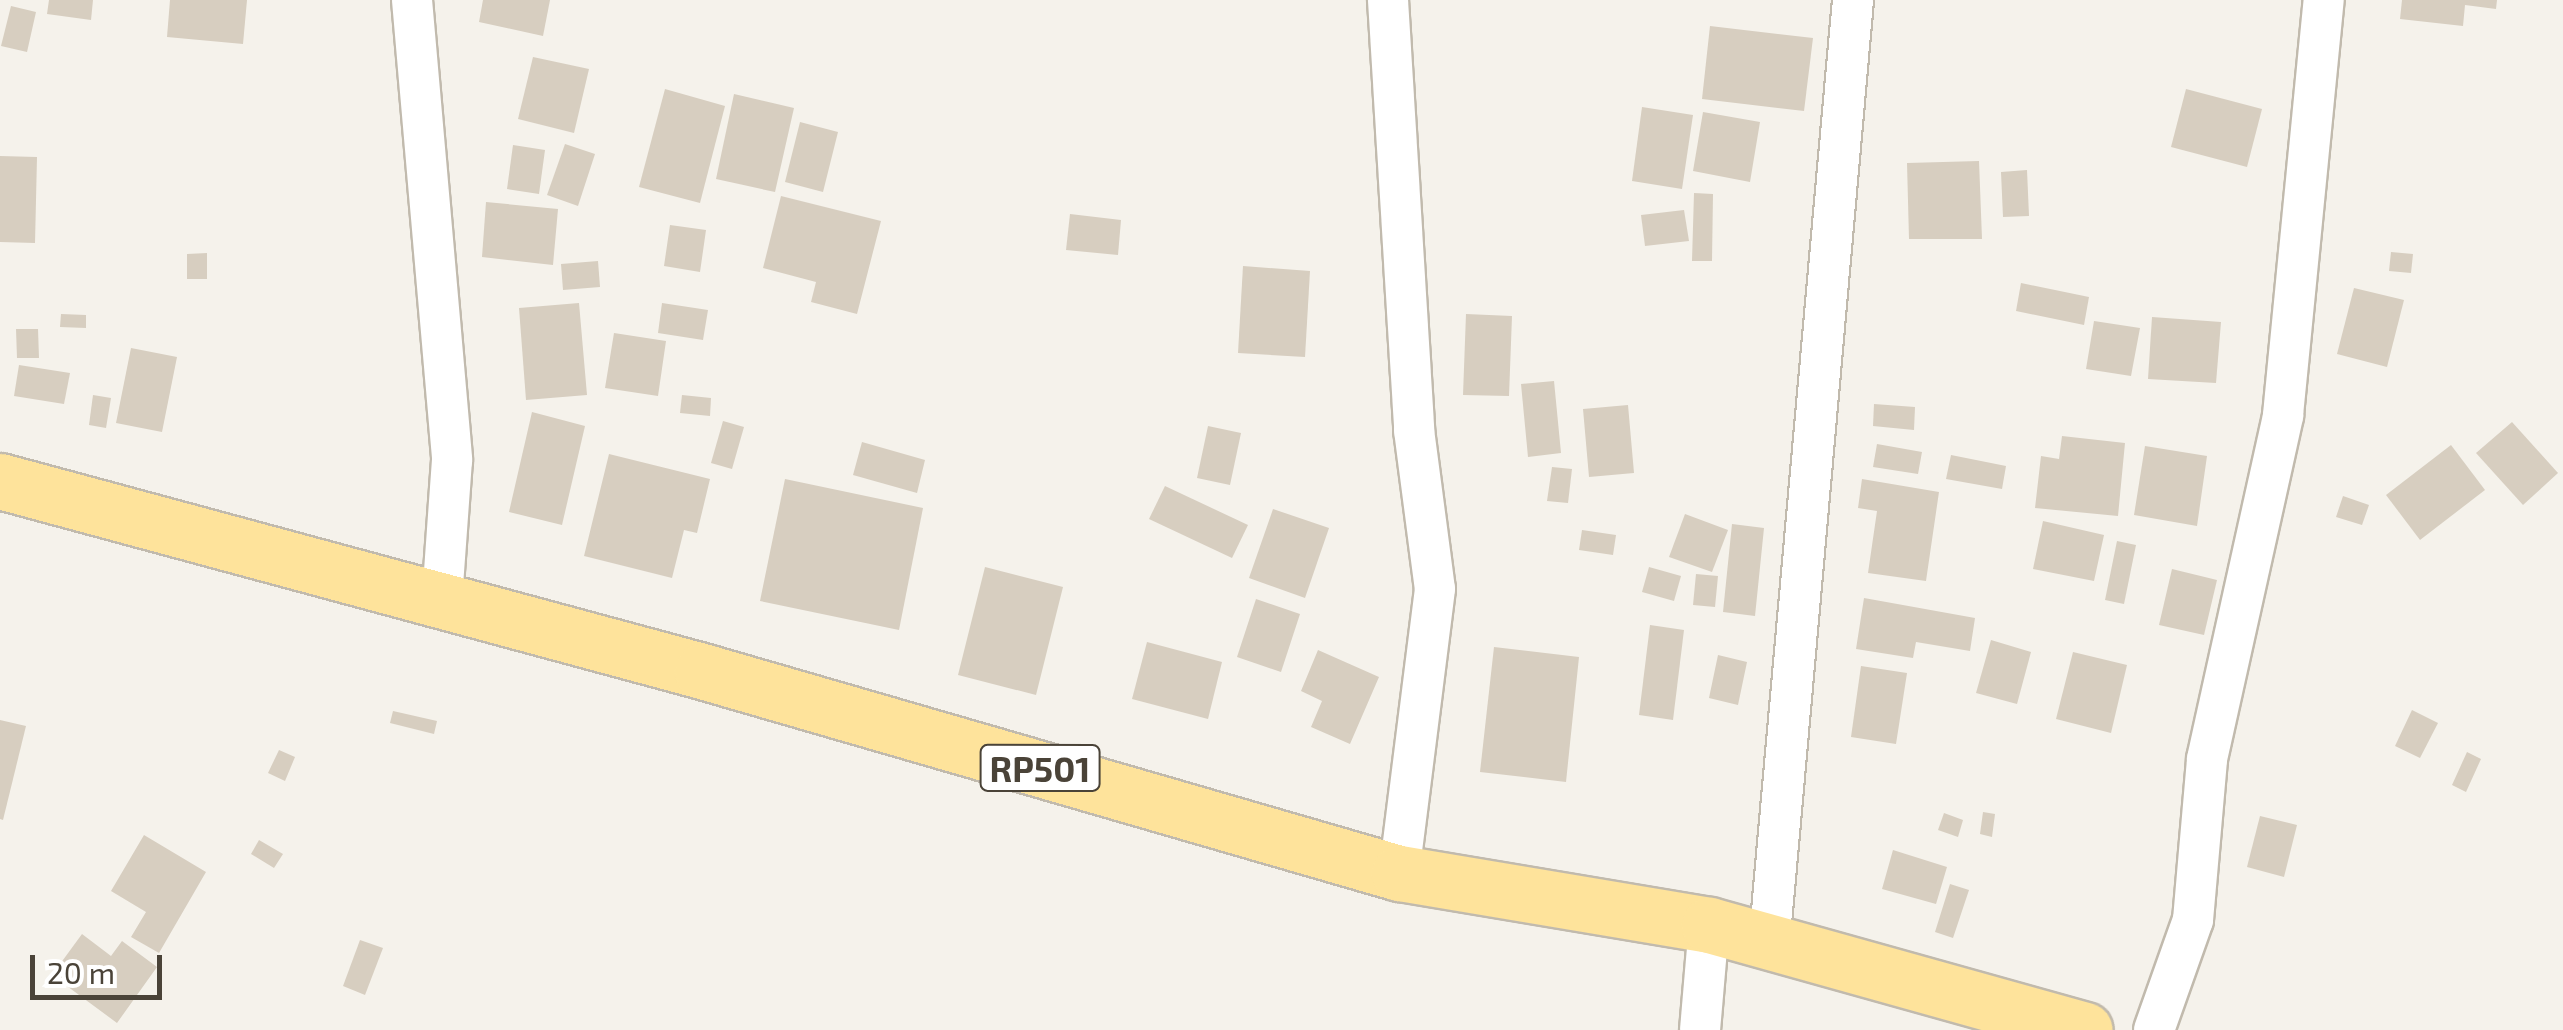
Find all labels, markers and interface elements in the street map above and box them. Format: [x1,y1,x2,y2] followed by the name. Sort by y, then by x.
[978,738,1102,798] road number: RP501
[35,935,168,997] scale bar
[47,954,115,990] text: 20 m

